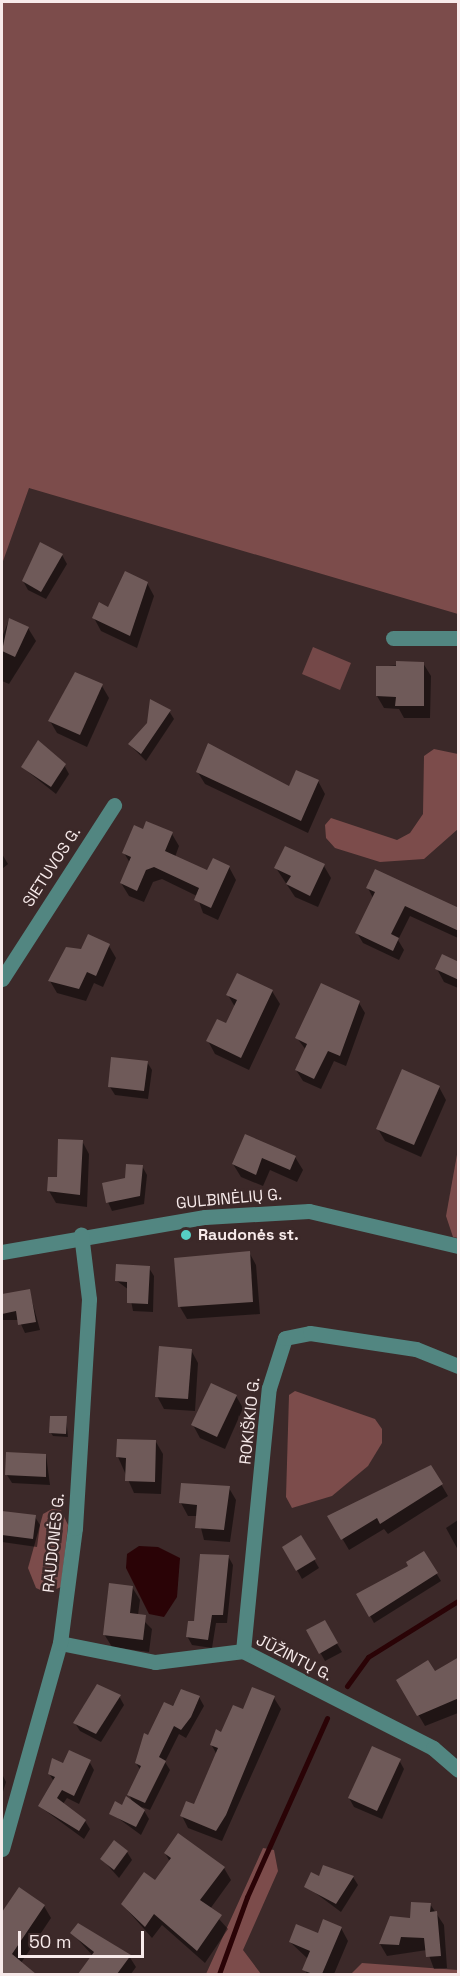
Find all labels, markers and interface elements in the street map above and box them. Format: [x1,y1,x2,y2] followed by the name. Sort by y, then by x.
[19,823,85,911] street label: SIETUVOS G.
[175,1185,283,1213] street label: GULBINĖLIŲ G.
[198,1225,299,1245] place label: Raudonės st.
[179,1228,193,1242] marker: Raudonės st.
[236,1377,264,1465] street label: ROKIŠKIO G.
[39,1492,69,1594] street label: RAUDONĖS G.
[253,1631,335,1685] street label: JŪŽINTŲ G.
[21,1919,147,1957] scale bar
[29,1930,71,1953] text: 50 m

